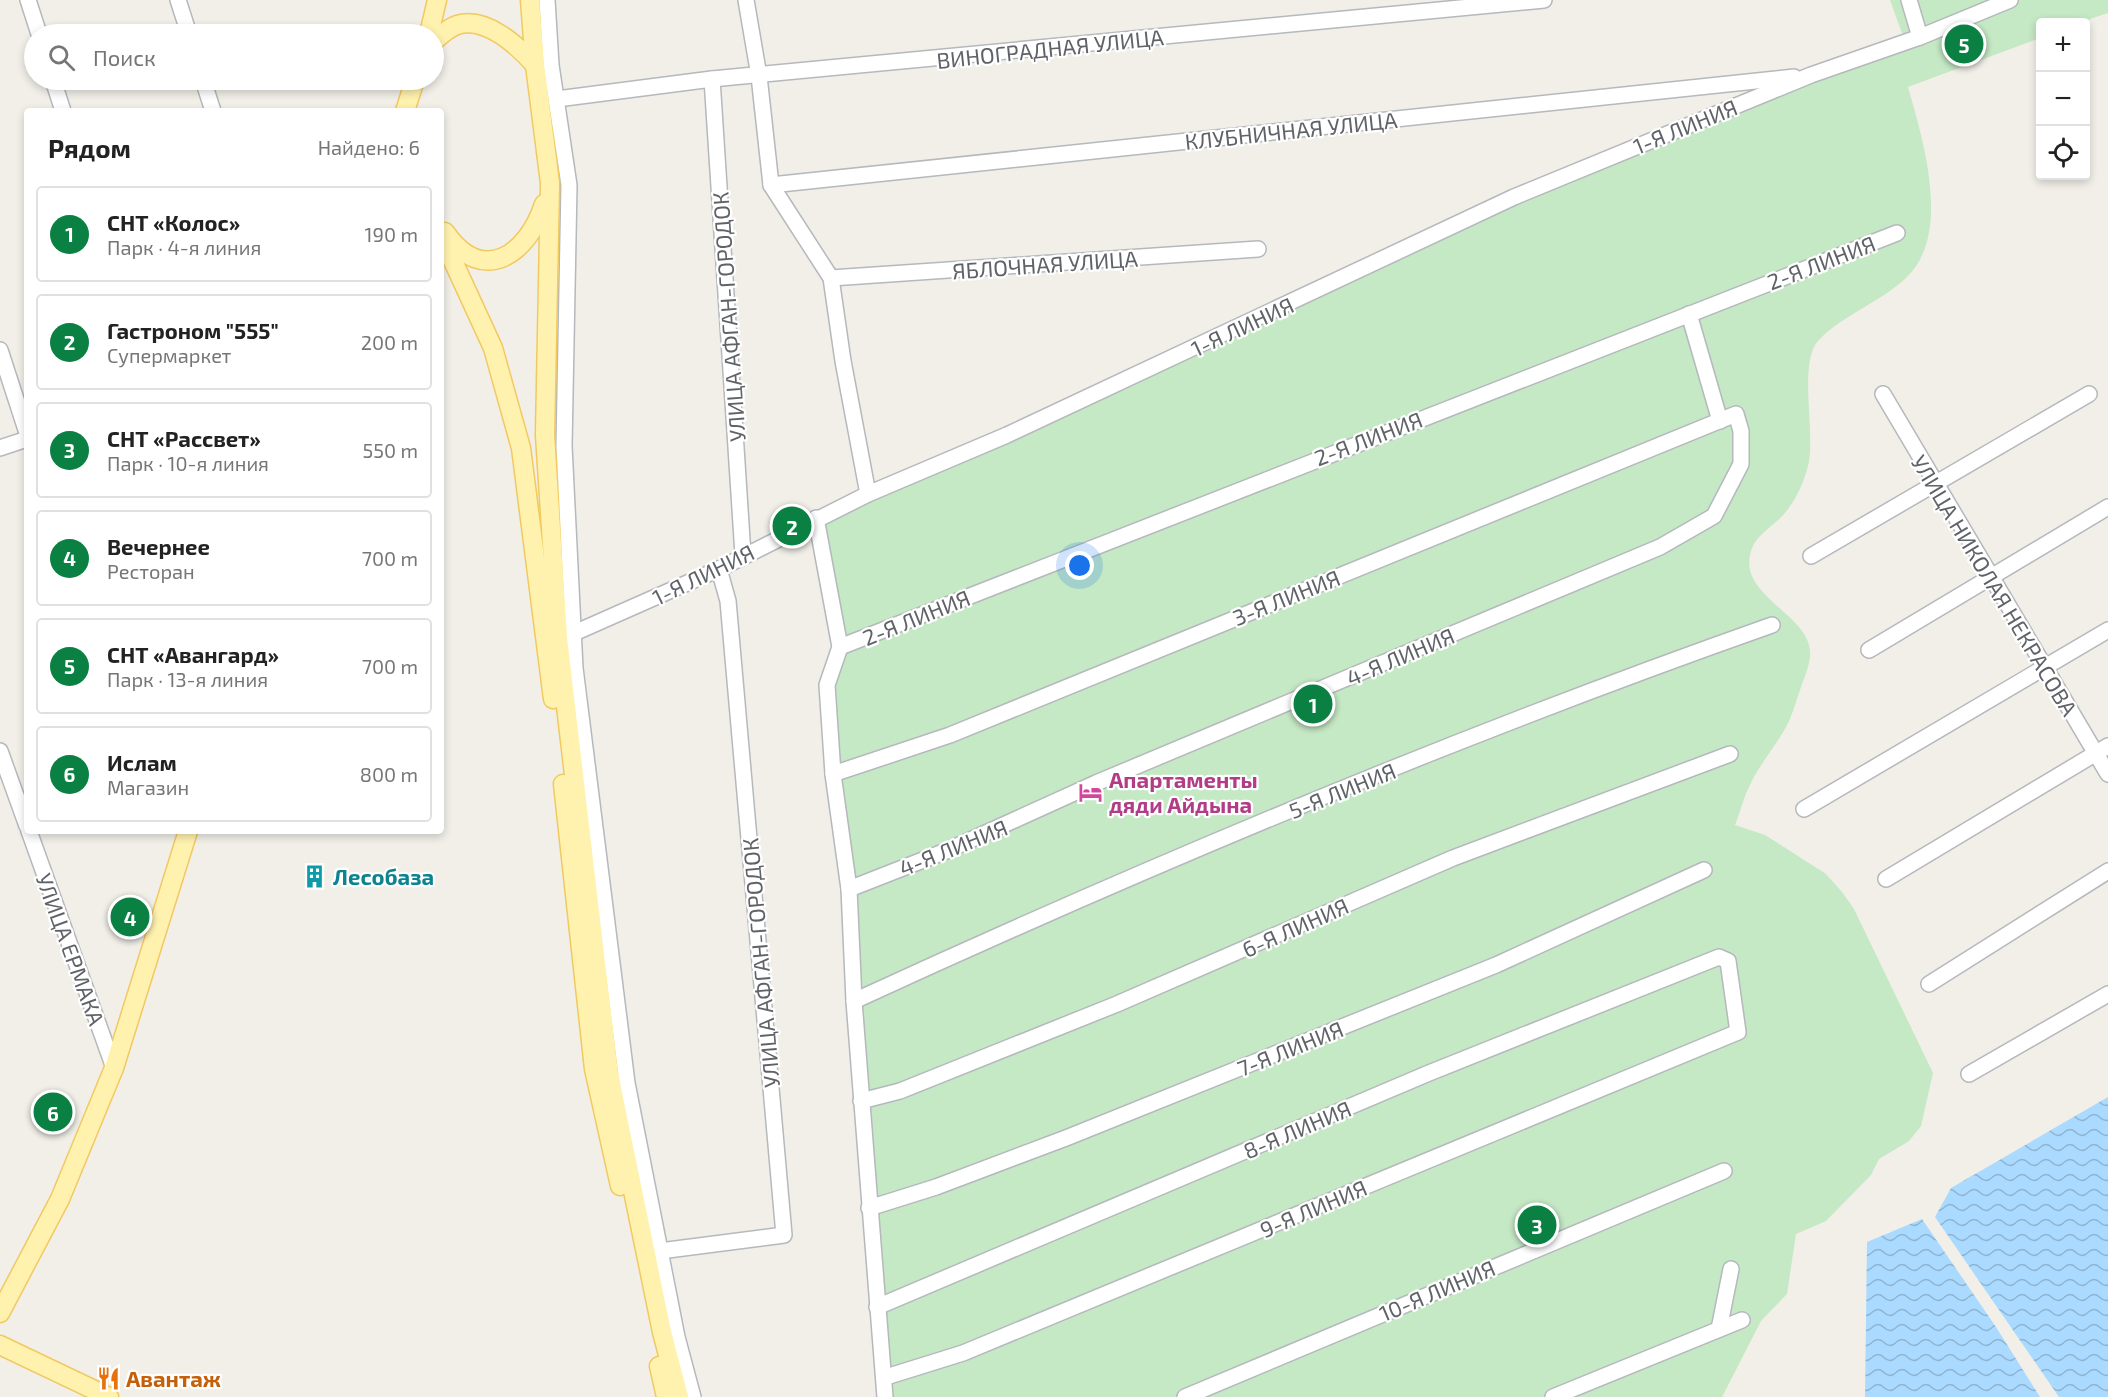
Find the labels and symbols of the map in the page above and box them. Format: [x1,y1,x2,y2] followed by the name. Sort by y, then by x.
[1944,22,1984,66] pin: 5
[935,23,1165,73] street label: ВИНОГРАДНАЯ УЛИЦА
[1629,93,1741,159] street label: 1-Я ЛИНИЯ
[1184,106,1399,154] street label: КЛУБНИЧНАЯ УЛИЦА
[706,191,750,443] street label: УЛИЦА АФГАН-ГОРОДОК
[1763,230,1879,294] street label: 2-Я ЛИНИЯ
[951,245,1139,283] street label: ЯБЛОЧНАЯ УЛИЦА
[1187,291,1297,361] street label: 1-Я ЛИНИЯ
[1310,406,1426,470] street label: 2-Я ЛИНИЯ
[1907,450,2083,720] street label: УЛИЦА НИКОЛАЯ НЕКРАСОВА
[772,504,812,548] pin: 2
[648,538,758,610] street label: 1-Я ЛИНИЯ
[1065,551,1094,580] your location
[1229,564,1343,630] street label: 3-Я ЛИНИЯ
[858,584,974,650] street label: 2-Я ЛИНИЯ
[1342,622,1458,690] street label: 4-Я ЛИНИЯ
[1294,682,1332,726] pin: 1
[1285,757,1399,823] street label: 5-Я ЛИНИЯ
[1109,766,1258,817] place label: Апартаменты дяди Айдына
[1078,779,1104,805] hotel icon: Апартаменты дяди Айдына
[895,813,1011,881] street label: 4-Я ЛИНИЯ
[736,837,784,1089] street label: УЛИЦА АФГАН-ГОРОДОК
[302,863,328,889] building icon: Лесобаза
[333,863,434,889] place label: Лесобаза
[31,869,111,1029] street label: УЛИЦА ЕРМАКА
[1238,892,1352,962] street label: 6-Я ЛИНИЯ
[110,894,150,940] pin: 4
[1233,1015,1347,1081] street label: 7-Я ЛИНИЯ
[34,1090,72,1134] pin: 6
[1239,1095,1355,1163] street label: 8-Я ЛИНИЯ
[1256,1174,1370,1242] street label: 9-Я ЛИНИЯ
[1518,1202,1556,1248] pin: 3
[1375,1254,1499,1326] street label: 10-Я ЛИНИЯ
[95,1365,121,1391] restaurant icon: Авантаж
[126,1365,221,1391] place label: Авантаж

